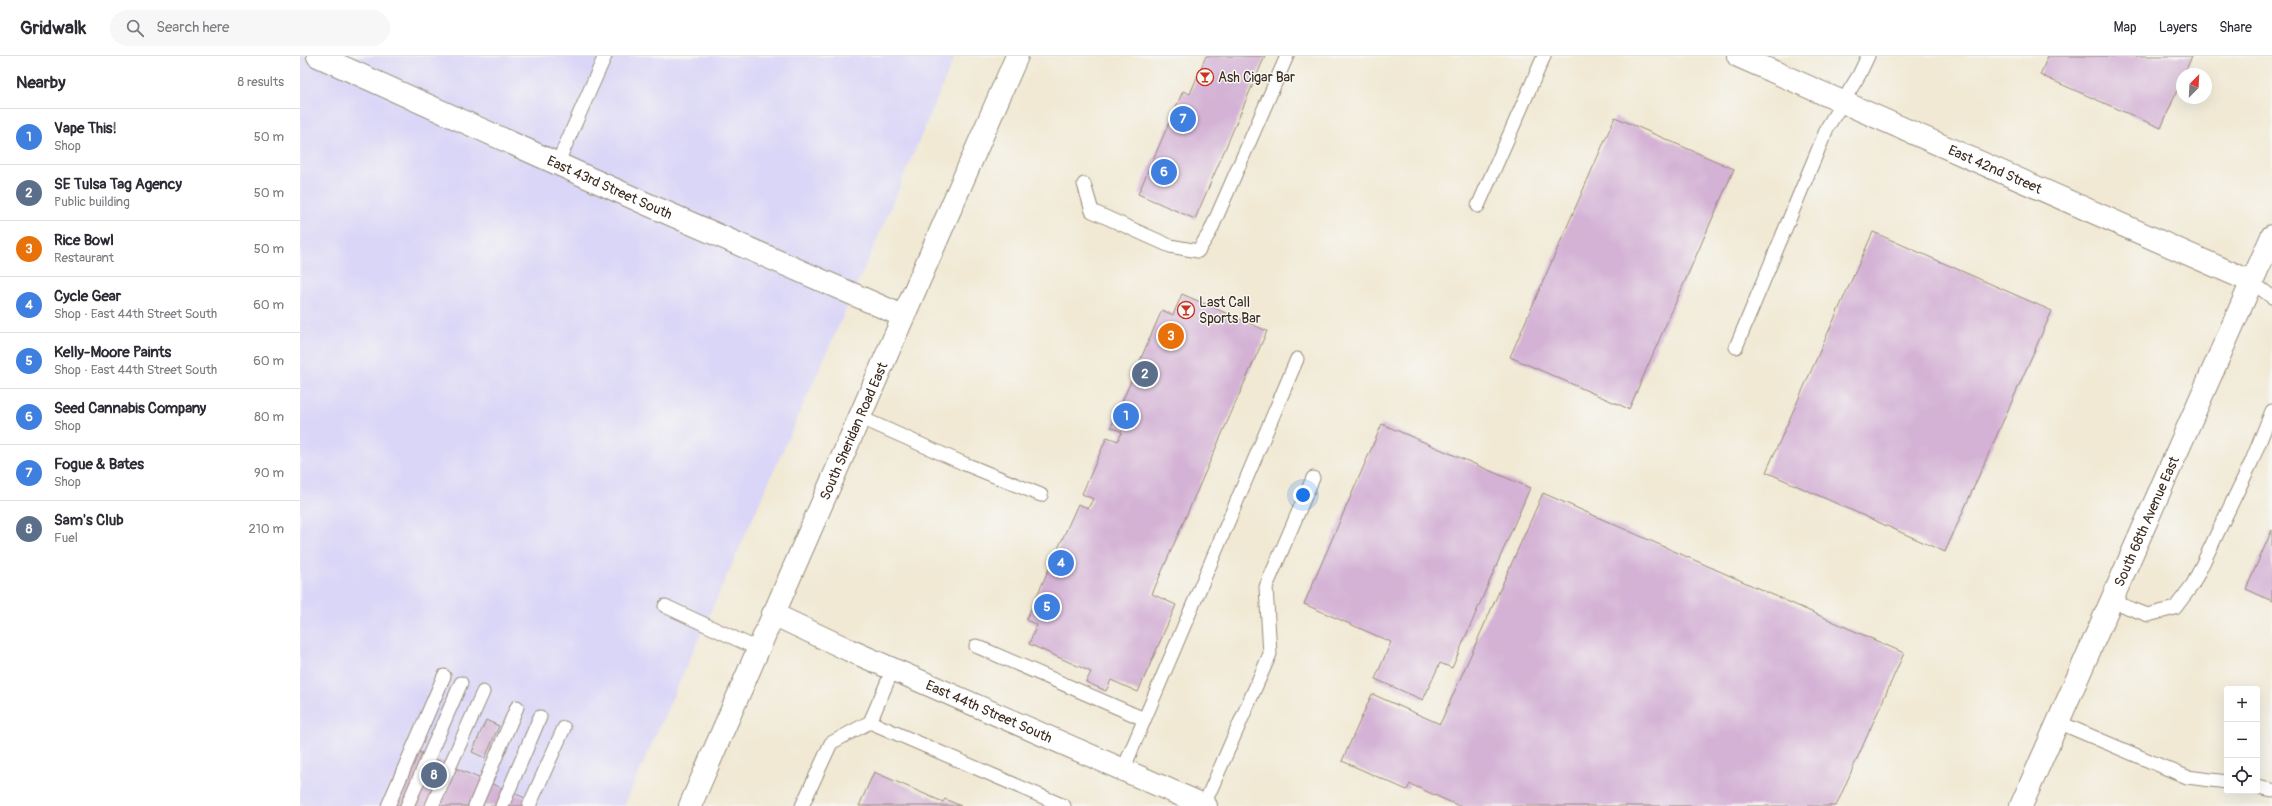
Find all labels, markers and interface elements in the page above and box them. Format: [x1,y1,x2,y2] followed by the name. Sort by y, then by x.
[110,10,390,46] search box
[20,16,86,40] text: Gridwalk
[124,17,146,39] icon: search
[156,18,229,37] text: Search here
[2114,19,2137,36] text: Map
[2159,19,2197,36] text: Layers
[2219,19,2252,36] text: Share
[1195,67,1215,87] bar icon: Ash Cigar Bar
[2176,68,2212,104] north arrow
[1218,69,1295,86] place label: Ash Cigar Bar
[16,72,65,93] text: Nearby
[238,74,284,90] text: 8 results
[1170,104,1196,134] pin: 7
[54,119,117,138] text: Vape This!
[26,129,32,145] text: 1
[254,129,284,145] text: 50 m
[54,138,81,154] text: Shop
[1946,141,2045,197] street label: East 42nd Street
[545,152,675,223] street label: East 43rd Street South
[1151,157,1177,187] pin: 6
[54,175,182,194] text: SE Tulsa Tag Agency
[25,185,33,201] text: 2
[254,185,284,201] text: 50 m
[54,194,130,210] text: Public building
[54,231,114,250] text: Rice Bowl
[25,241,33,257] text: 3
[254,241,284,257] text: 50 m
[54,250,114,266] text: Restaurant
[54,287,121,306] text: Cycle Gear
[1199,294,1261,327] place label: Last Call Sports Bar
[25,297,33,313] text: 4
[253,297,284,313] text: 60 m
[1176,300,1196,320] bar icon: Last Call Sports Bar
[54,306,217,322] text: Shop · East 44th Street South
[1158,321,1184,351] pin: 3
[54,343,171,362] text: Kelly-Moore Paints
[25,353,33,369] text: 5
[253,353,284,369] text: 60 m
[816,359,891,503] street label: South Sheridan Road East
[1132,359,1158,389] pin: 2
[54,362,217,378] text: Shop · East 44th Street South
[54,399,206,418] text: Seed Cannabis Company
[1113,401,1139,431] pin: 1
[25,409,33,425] text: 6
[254,409,284,425] text: 80 m
[54,418,81,434] text: Shop
[2110,453,2183,589] street label: South 68th Avenue East
[54,455,144,474] text: Fogue & Bates
[26,465,32,481] text: 7
[254,465,284,481] text: 90 m
[54,474,81,490] text: Shop
[1293,485,1313,505] your location
[54,511,124,530] text: Sam's Club
[26,521,32,537] text: 8
[248,521,284,537] text: 210 m
[54,530,78,546] text: Fuel
[1048,548,1074,578] pin: 4
[1034,592,1060,622] pin: 5
[923,676,1055,746] street label: East 44th Street South
[2224,686,2260,794] map controls
[2224,686,2260,722] button: +
[2224,722,2260,758] button: −
[2224,758,2260,794] button: locate
[421,760,447,790] pin: 8

